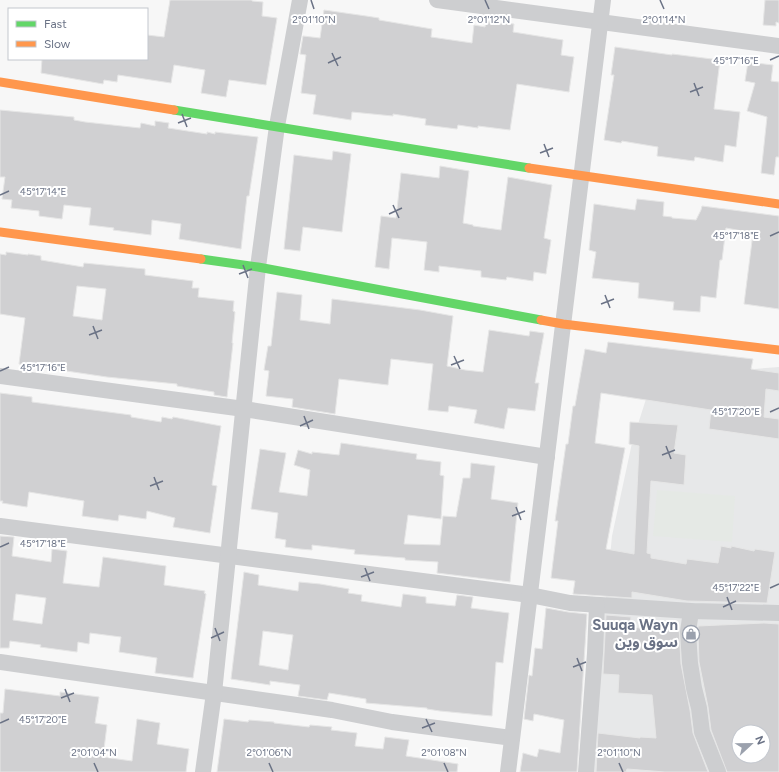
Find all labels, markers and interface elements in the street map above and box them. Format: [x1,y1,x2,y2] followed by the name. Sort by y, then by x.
[8,8,148,60] legend
[292,13,336,26] text: 2°01'10"N
[468,13,510,26] text: 2°01'12"N
[642,13,686,26] text: 2°01'14"N
[44,17,67,31] text: Fast
[44,37,71,51] text: Slow
[713,54,759,67] text: 45°17'16"E
[20,185,66,198] text: 45°17'14"E
[713,229,759,242] text: 45°17'18"E
[20,361,66,374] text: 45°17'16"E
[712,405,760,418] text: 45°17'20"E
[20,537,66,550] text: 45°17'18"E
[712,581,760,594] text: 45°17'22"E
[592,616,678,651] place label: Suuqa Wayn سوق وين
[681,624,701,644] shop icon: Suuqa Wayn سوق وين
[19,713,67,726] text: 45°17'20"E
[731,724,771,764] north arrow
[752,734,767,747] text: N
[71,746,117,759] text: 2°01'04"N
[247,746,291,759] text: 2°01'06"N
[421,746,467,759] text: 2°01'08"N
[597,746,641,759] text: 2°01'10"N

